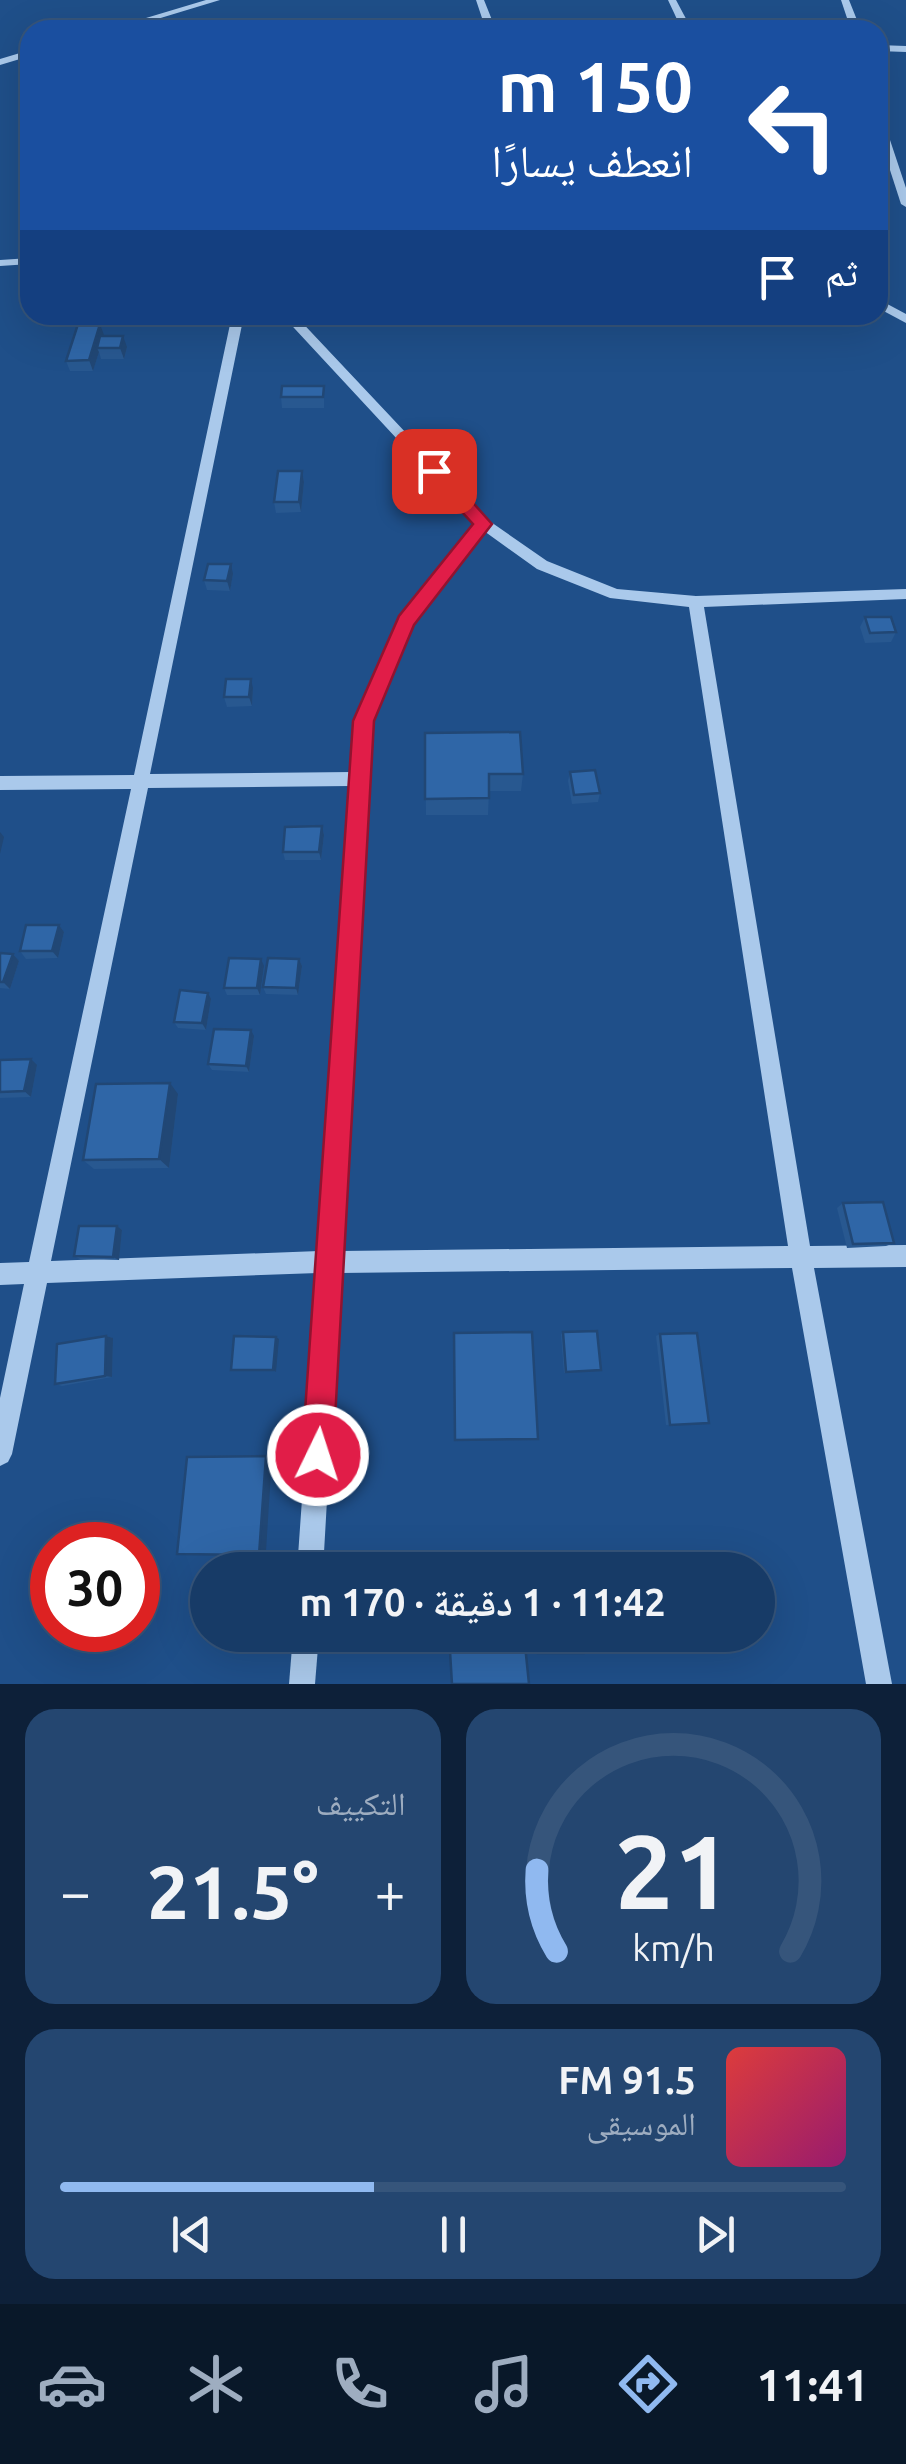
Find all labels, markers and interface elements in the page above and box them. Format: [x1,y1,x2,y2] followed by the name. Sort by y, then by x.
[498,47,693,125] text: 150 m
[728,60,858,190] icon: left
[491,135,693,186] text: انعطف يسارًا
[750,250,805,305] icon: arrive
[825,251,858,293] text: ثم
[392,429,477,514] pin
[407,444,462,499] icon: arrive
[266,1403,370,1507] position arrow
[30,1522,160,1652] speed limit sign: 30
[299,1581,666,1623] text: 11:42 · 1 دقيقة · 170 m
[316,1785,406,1821] text: التكييف
[615,1812,732,1929] text: 21
[147,1849,319,1933] text: 21.5°
[60,1861,91,1922] text: −
[374,1861,405,1922] text: +
[632,1928,715,1968] text: km/h
[558,2059,696,2101] text: 91.5 FM
[586,2105,696,2141] text: الموسيقى
[164,2207,219,2262] icon: previous
[426,2207,481,2262] icon: pause
[688,2207,743,2262] icon: next
[37,2349,107,2419] icon: car
[181,2349,251,2419] icon: climate
[325,2349,395,2419] icon: phone
[469,2349,539,2419] icon: music
[613,2349,683,2419] icon: directions
[756,2359,869,2410] text: 11:41

